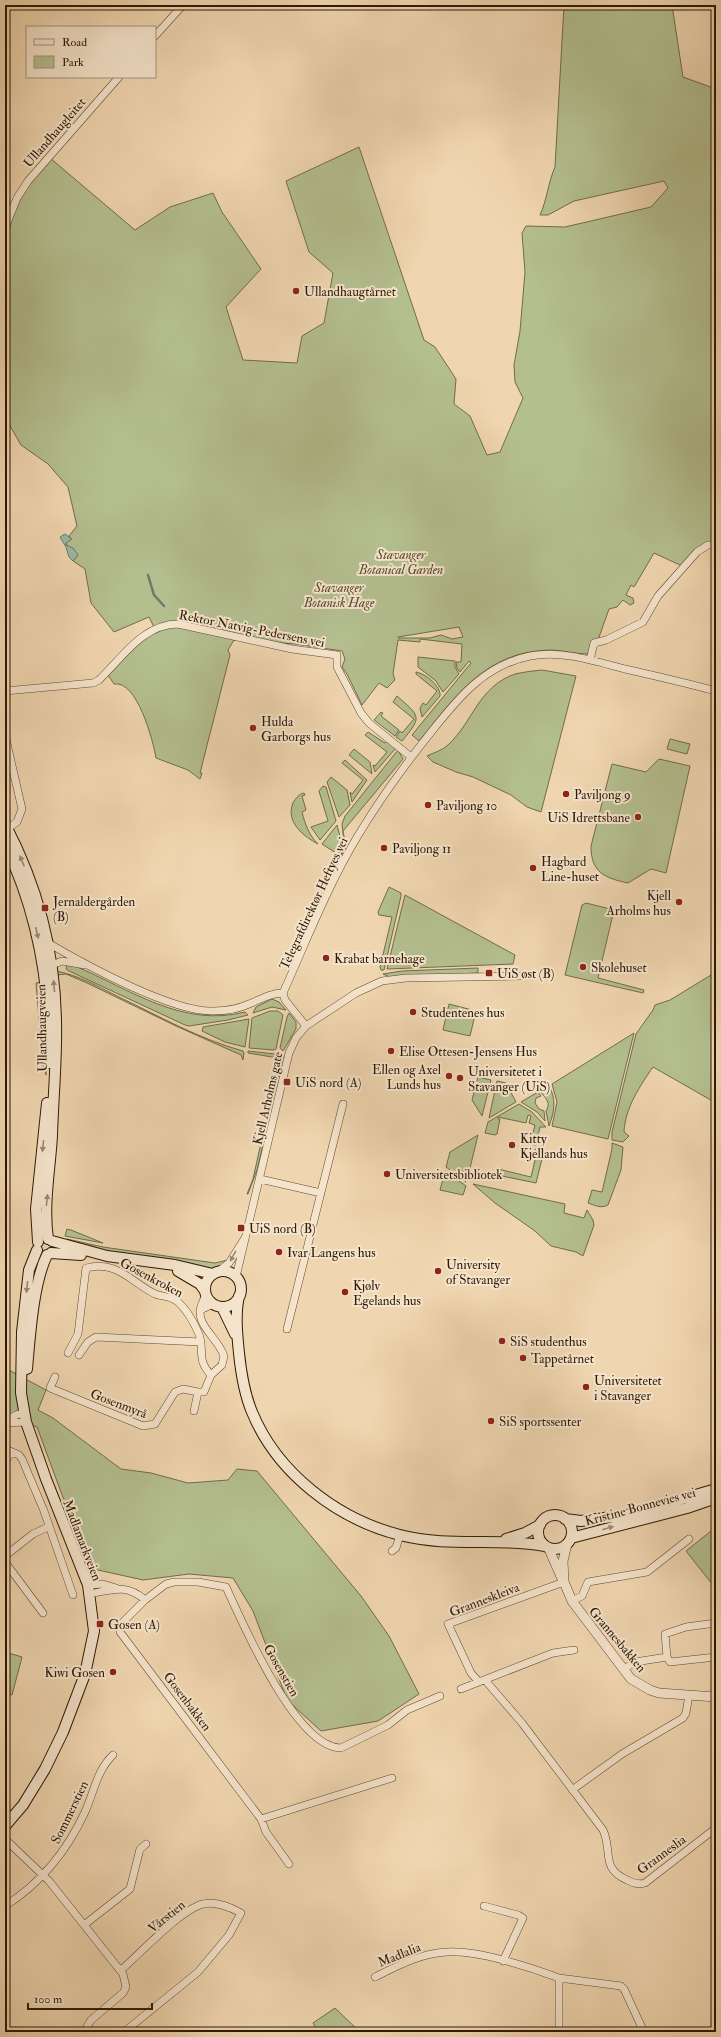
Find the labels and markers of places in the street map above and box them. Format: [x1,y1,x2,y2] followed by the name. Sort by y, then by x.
[304,284,396,300] place label: Ullandhaugtårnet
[291,286,301,296] marker: Ullandhaugtårnet
[261,714,332,745] place label: Hulda Garborgs hus
[248,723,258,733] marker: Hulda Garborgs hus
[574,787,631,803] place label: Paviljong 9
[561,789,571,799] marker: Paviljong 9
[436,798,497,814] place label: Paviljong 10
[423,800,433,810] marker: Paviljong 10
[547,810,631,826] place label: UiS Idrettsbane
[633,812,643,822] marker: UiS Idrettsbane
[392,841,452,857] place label: Paviljong 11
[379,843,389,853] marker: Paviljong 11
[541,854,599,885] place label: Hagbard Line-huset
[528,863,538,873] marker: Hagbard Line-huset
[605,888,672,919] place label: Kjell Arholms hus
[52,894,136,925] place label: Jernaldergården (B)
[674,897,684,907] marker: Kjell Arholms hus
[40,903,50,913] marker: Jernaldergården (B)
[334,951,425,967] place label: Krabat barnehage
[321,953,331,963] marker: Krabat barnehage
[591,960,647,976] place label: Skolehuset
[578,962,588,972] marker: Skolehuset
[497,966,554,982] place label: UiS øst (B)
[484,968,494,978] marker: UiS øst (B)
[421,1005,505,1021] place label: Studentenes hus
[408,1007,418,1017] marker: Studentenes hus
[399,1044,538,1060] place label: Elise Ottesen-Jensens Hus
[386,1046,396,1056] marker: Elise Ottesen-Jensens Hus
[372,1062,442,1093] place label: Ellen og Axel Lunds hus
[468,1064,550,1095] place label: Universitetet i Stavanger (UiS)
[444,1071,454,1081] marker: Ellen og Axel Lunds hus
[455,1073,465,1083] marker: Universitetet i Stavanger (UiS)
[295,1075,361,1091] place label: UiS nord (A)
[282,1077,292,1087] marker: UiS nord (A)
[520,1131,588,1162] place label: Kitty Kjellands hus
[507,1140,517,1150] marker: Kitty Kjellands hus
[395,1167,503,1183] place label: Universitetsbibliotek
[382,1169,392,1179] marker: Universitetsbibliotek
[249,1221,316,1237] place label: UiS nord (B)
[236,1223,246,1233] marker: UiS nord (B)
[287,1245,376,1261] place label: Ivar Langens hus
[274,1247,284,1257] marker: Ivar Langens hus
[446,1257,510,1288] place label: University of Stavanger
[433,1266,443,1276] marker: University of Stavanger
[353,1278,422,1309] place label: Kjølv Egelands hus
[340,1287,350,1297] marker: Kjølv Egelands hus
[510,1334,587,1350] place label: SiS studenthus
[497,1336,507,1346] marker: SiS studenthus
[531,1351,594,1368] place label: Tappetårnet
[518,1353,528,1363] marker: Tappetårnet
[594,1373,662,1404] place label: Universitetet i Stavanger
[581,1382,591,1392] marker: Universitetet i Stavanger
[499,1414,582,1431] place label: SiS sportssenter
[486,1416,496,1426] marker: SiS sportssenter
[108,1617,160,1633] place label: Gosen (A)
[95,1619,105,1629] marker: Gosen (A)
[45,1665,105,1681] place label: Kiwi Gosen
[108,1667,118,1677] marker: Kiwi Gosen

